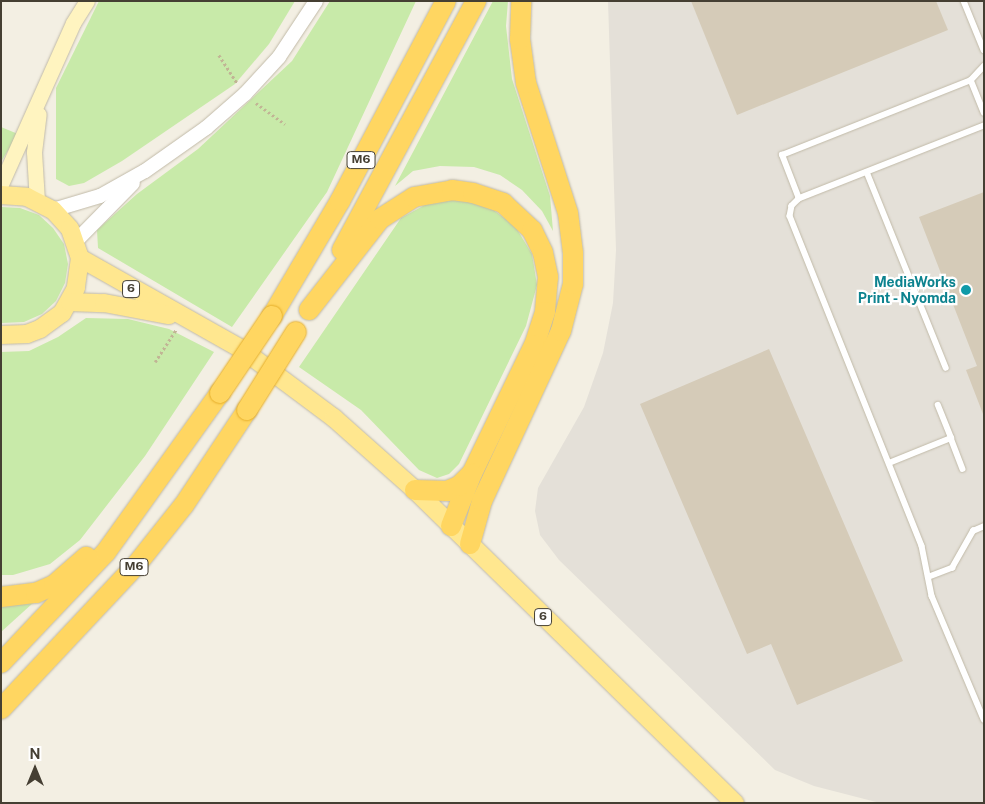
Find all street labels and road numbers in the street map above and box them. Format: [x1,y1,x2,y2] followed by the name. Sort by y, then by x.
[346,150,376,170] road number: M6
[121,280,141,298] road number: 6
[119,558,149,576] road number: M6
[533,608,553,626] road number: 6

